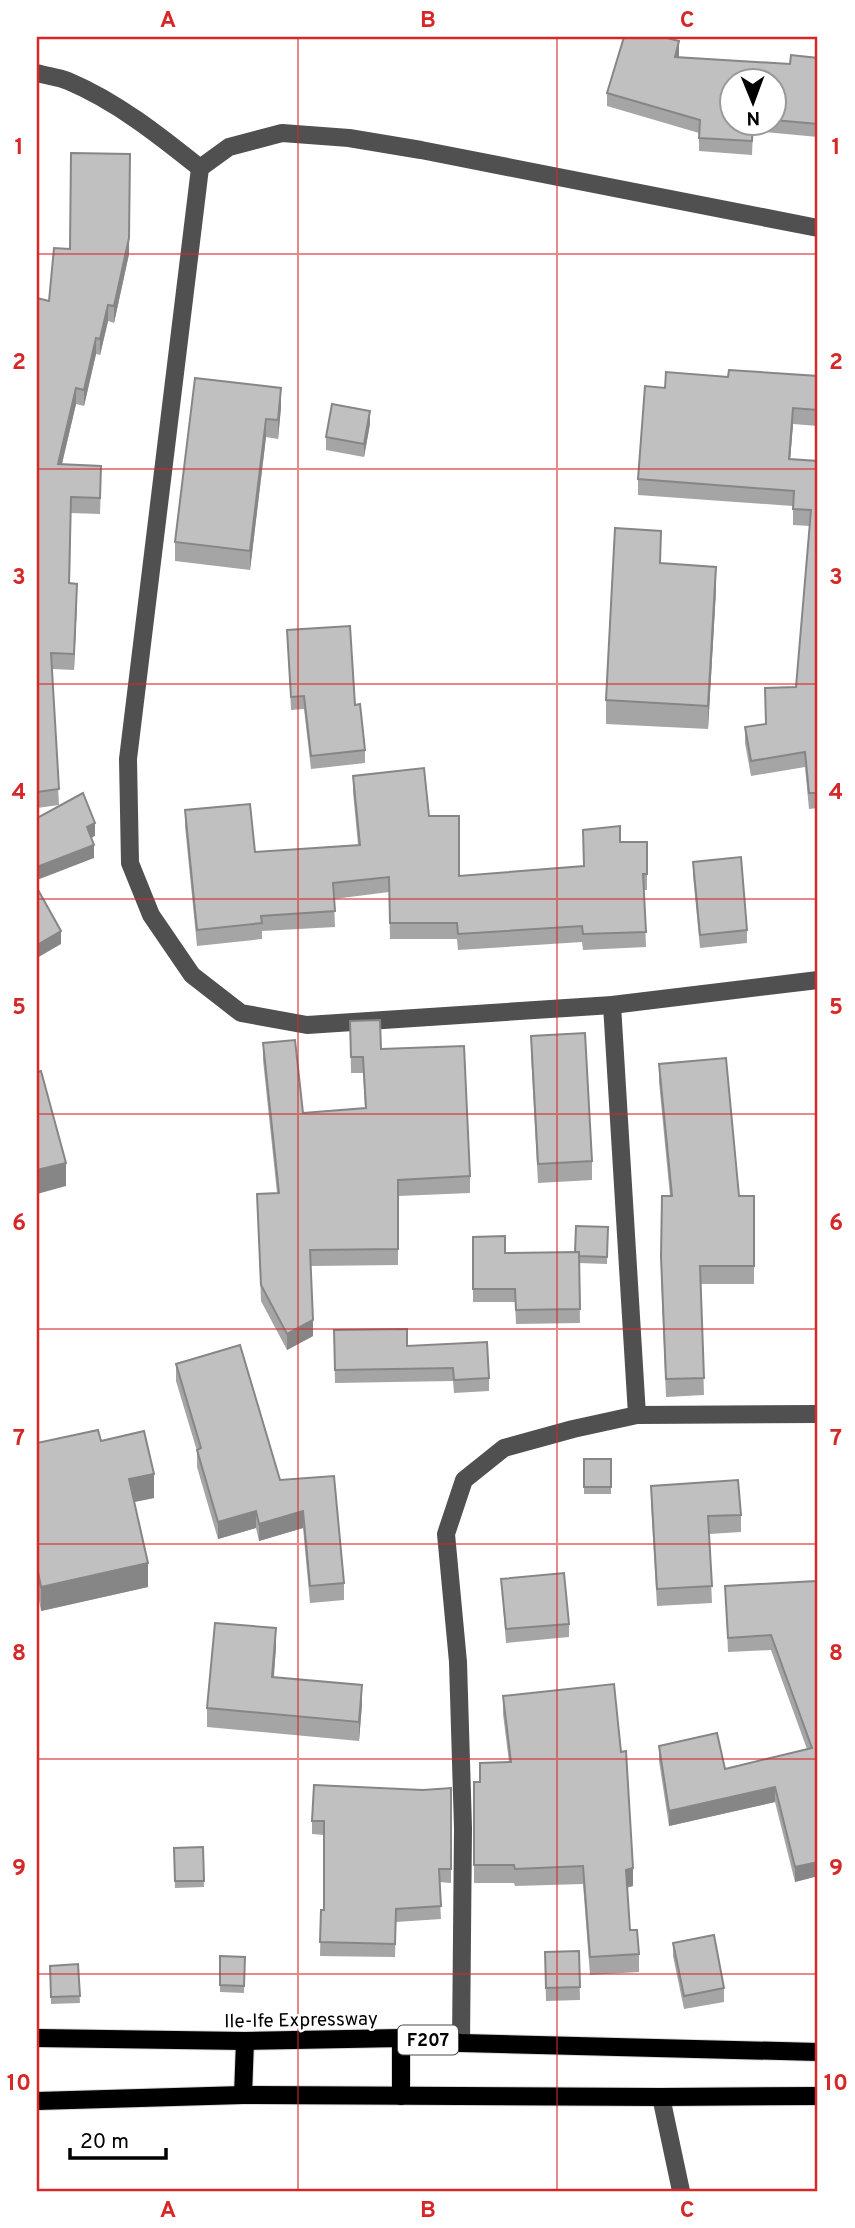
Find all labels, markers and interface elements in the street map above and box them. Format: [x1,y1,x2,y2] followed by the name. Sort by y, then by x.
[160,7,176,36] text: A
[420,7,436,36] text: B
[680,7,694,36] text: C
[718,66,788,136] north arrow
[746,105,760,129] text: N
[14,134,24,163] text: 1
[831,134,841,163] text: 1
[12,349,26,378] text: 2
[829,349,843,378] text: 2
[12,564,26,593] text: 3
[829,564,843,593] text: 3
[12,779,26,808] text: 4
[829,779,843,808] text: 4
[12,994,26,1023] text: 5
[829,994,843,1023] text: 5
[12,1210,26,1239] text: 6
[829,1210,843,1239] text: 6
[13,1425,25,1454] text: 7
[830,1425,842,1454] text: 7
[12,1640,26,1669] text: 8
[829,1640,843,1669] text: 8
[12,1855,26,1884] text: 9
[829,1855,843,1884] text: 9
[224,2008,378,2034] street label: Ile-Ife Expressway
[398,2026,458,2054] road number: F207
[7,2070,31,2099] text: 10
[824,2070,848,2099] text: 10
[70,2116,166,2160] scale bar
[80,2129,129,2156] text: 20 m
[160,2197,176,2226] text: A
[420,2197,436,2226] text: B
[680,2197,694,2226] text: C

